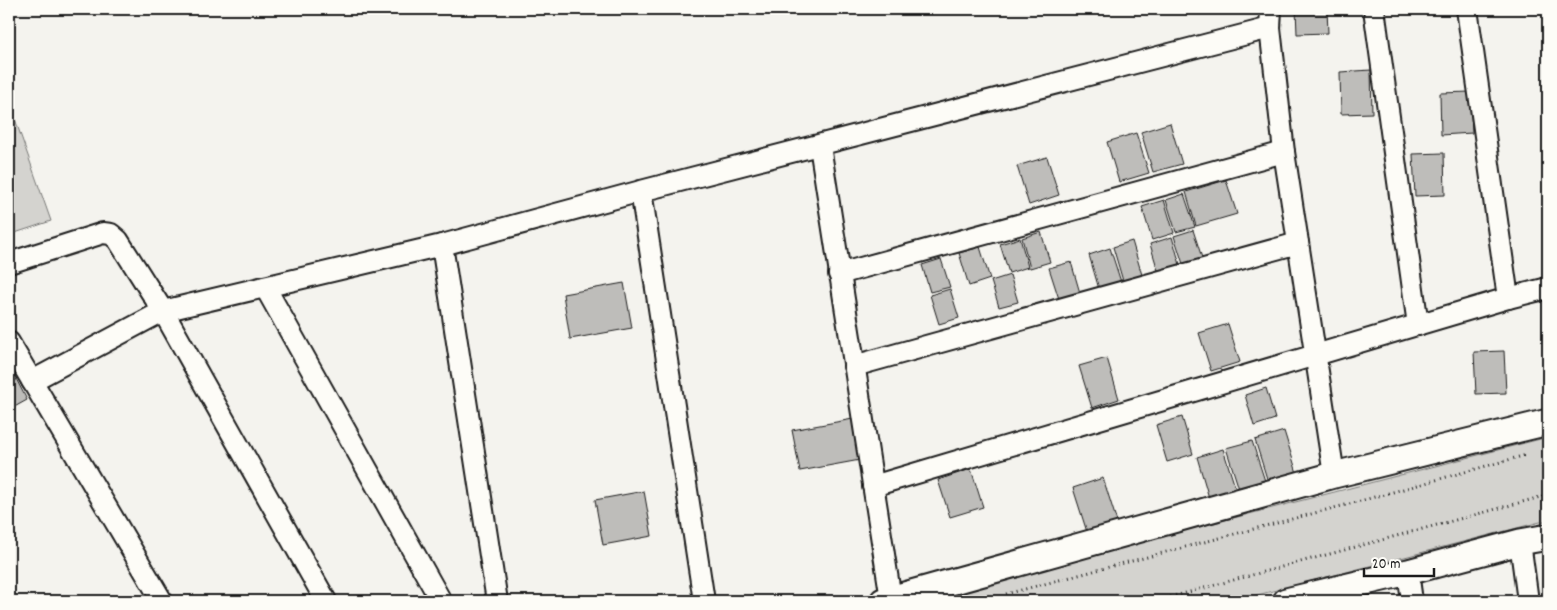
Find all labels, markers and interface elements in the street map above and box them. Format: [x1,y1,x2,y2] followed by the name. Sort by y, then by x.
[1364,545,1434,577] scale bar
[1372,554,1400,576] text: 20 m

